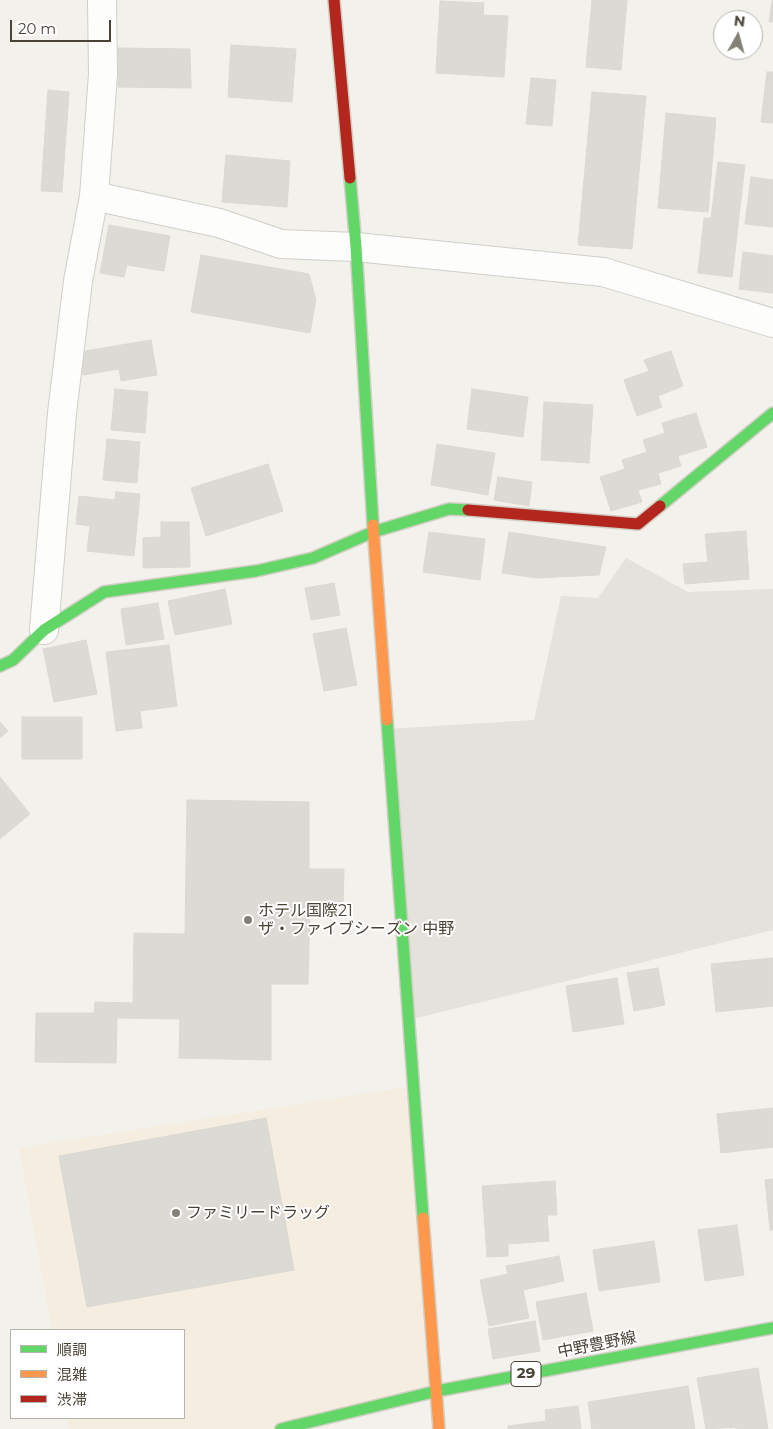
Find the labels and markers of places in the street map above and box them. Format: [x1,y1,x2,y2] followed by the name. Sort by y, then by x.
[258,901,454,939] place label: ホテル国際21 ザ・ファイブシーズン 中野
[242,914,254,926] marker: ホテル国際21 ザ・ファイブシーズン 中野
[186,1203,330,1223] place label: ファミリードラッグ
[170,1207,182,1219] marker: ファミリードラッグ

